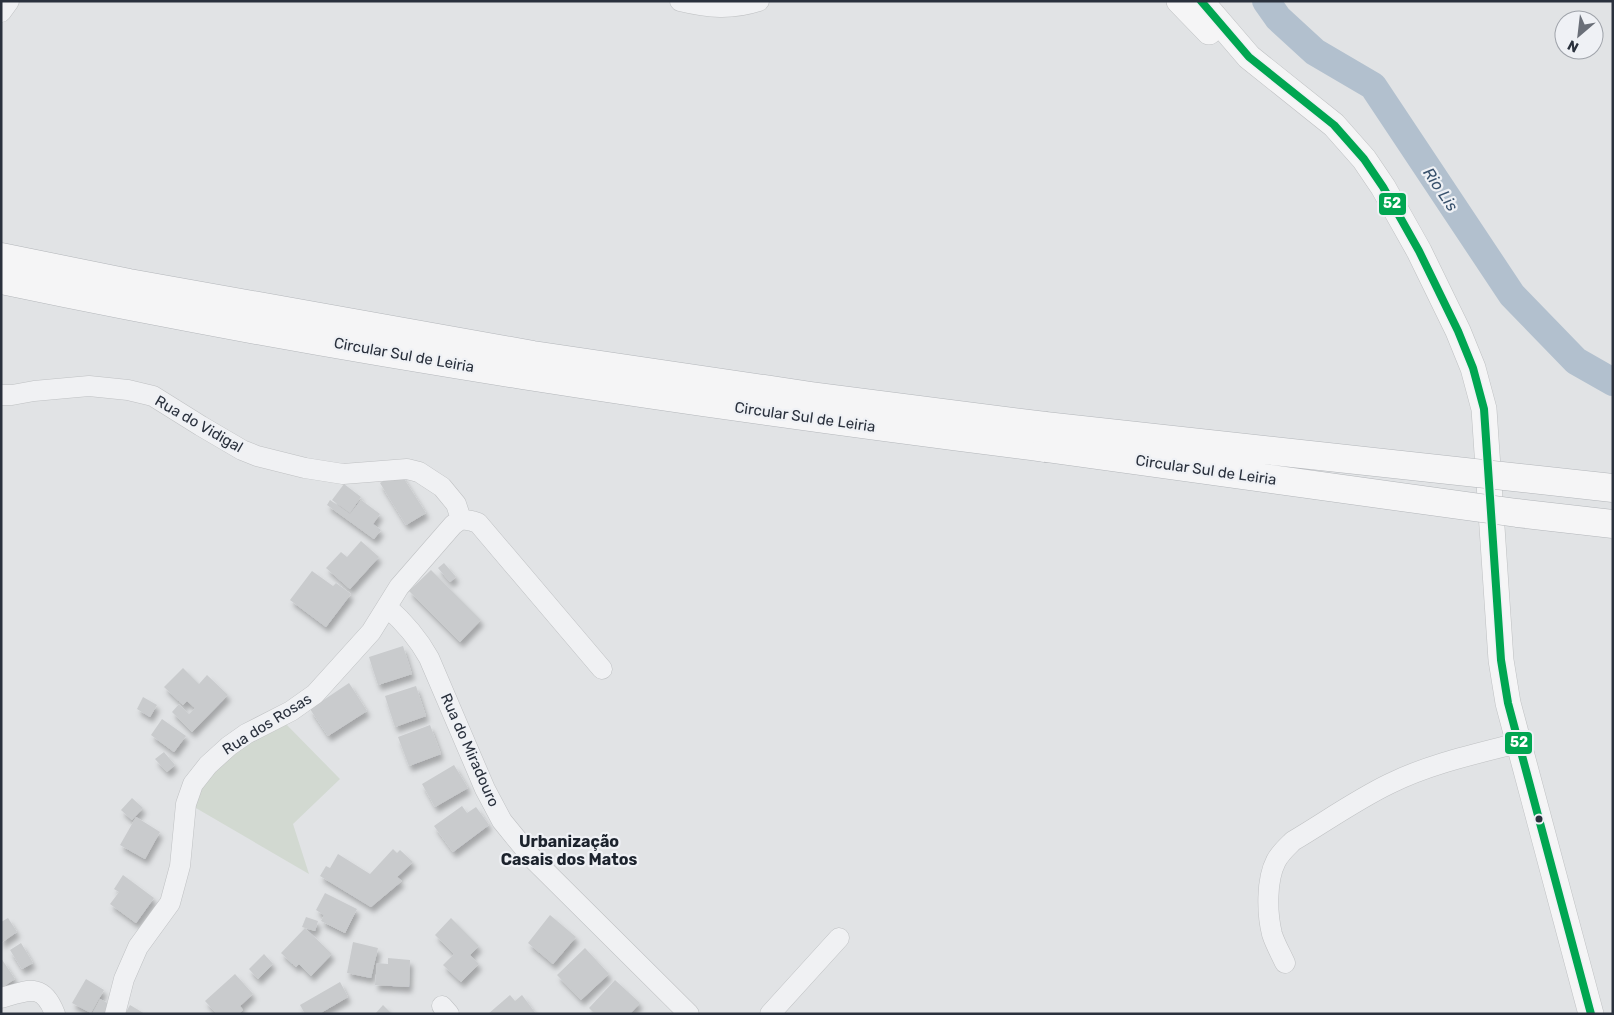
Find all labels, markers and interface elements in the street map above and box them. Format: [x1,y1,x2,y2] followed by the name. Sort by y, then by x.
[1554,10,1604,60] north arrow
[1565,36,1582,56] text: N
[1419,164,1462,215] water label: Rio Lis
[1378,192,1407,216] line badge: 52
[1383,195,1401,212] text: 52
[332,334,476,376] street label: Circular Sul de Leiria
[152,392,246,456] street label: Rua do Vidigal
[733,398,877,436] street label: Circular Sul de Leiria
[1134,451,1278,489] street label: Circular Sul de Leiria
[219,689,315,759] street label: Rua dos Rosas
[437,691,503,809] street label: Rua do Miradouro
[1504,731,1533,755] line badge: 52
[1510,734,1528,751] text: 52
[1534,814,1544,824] unlabelled marker
[501,832,637,869] district label: Urbanização Casais dos Matos

